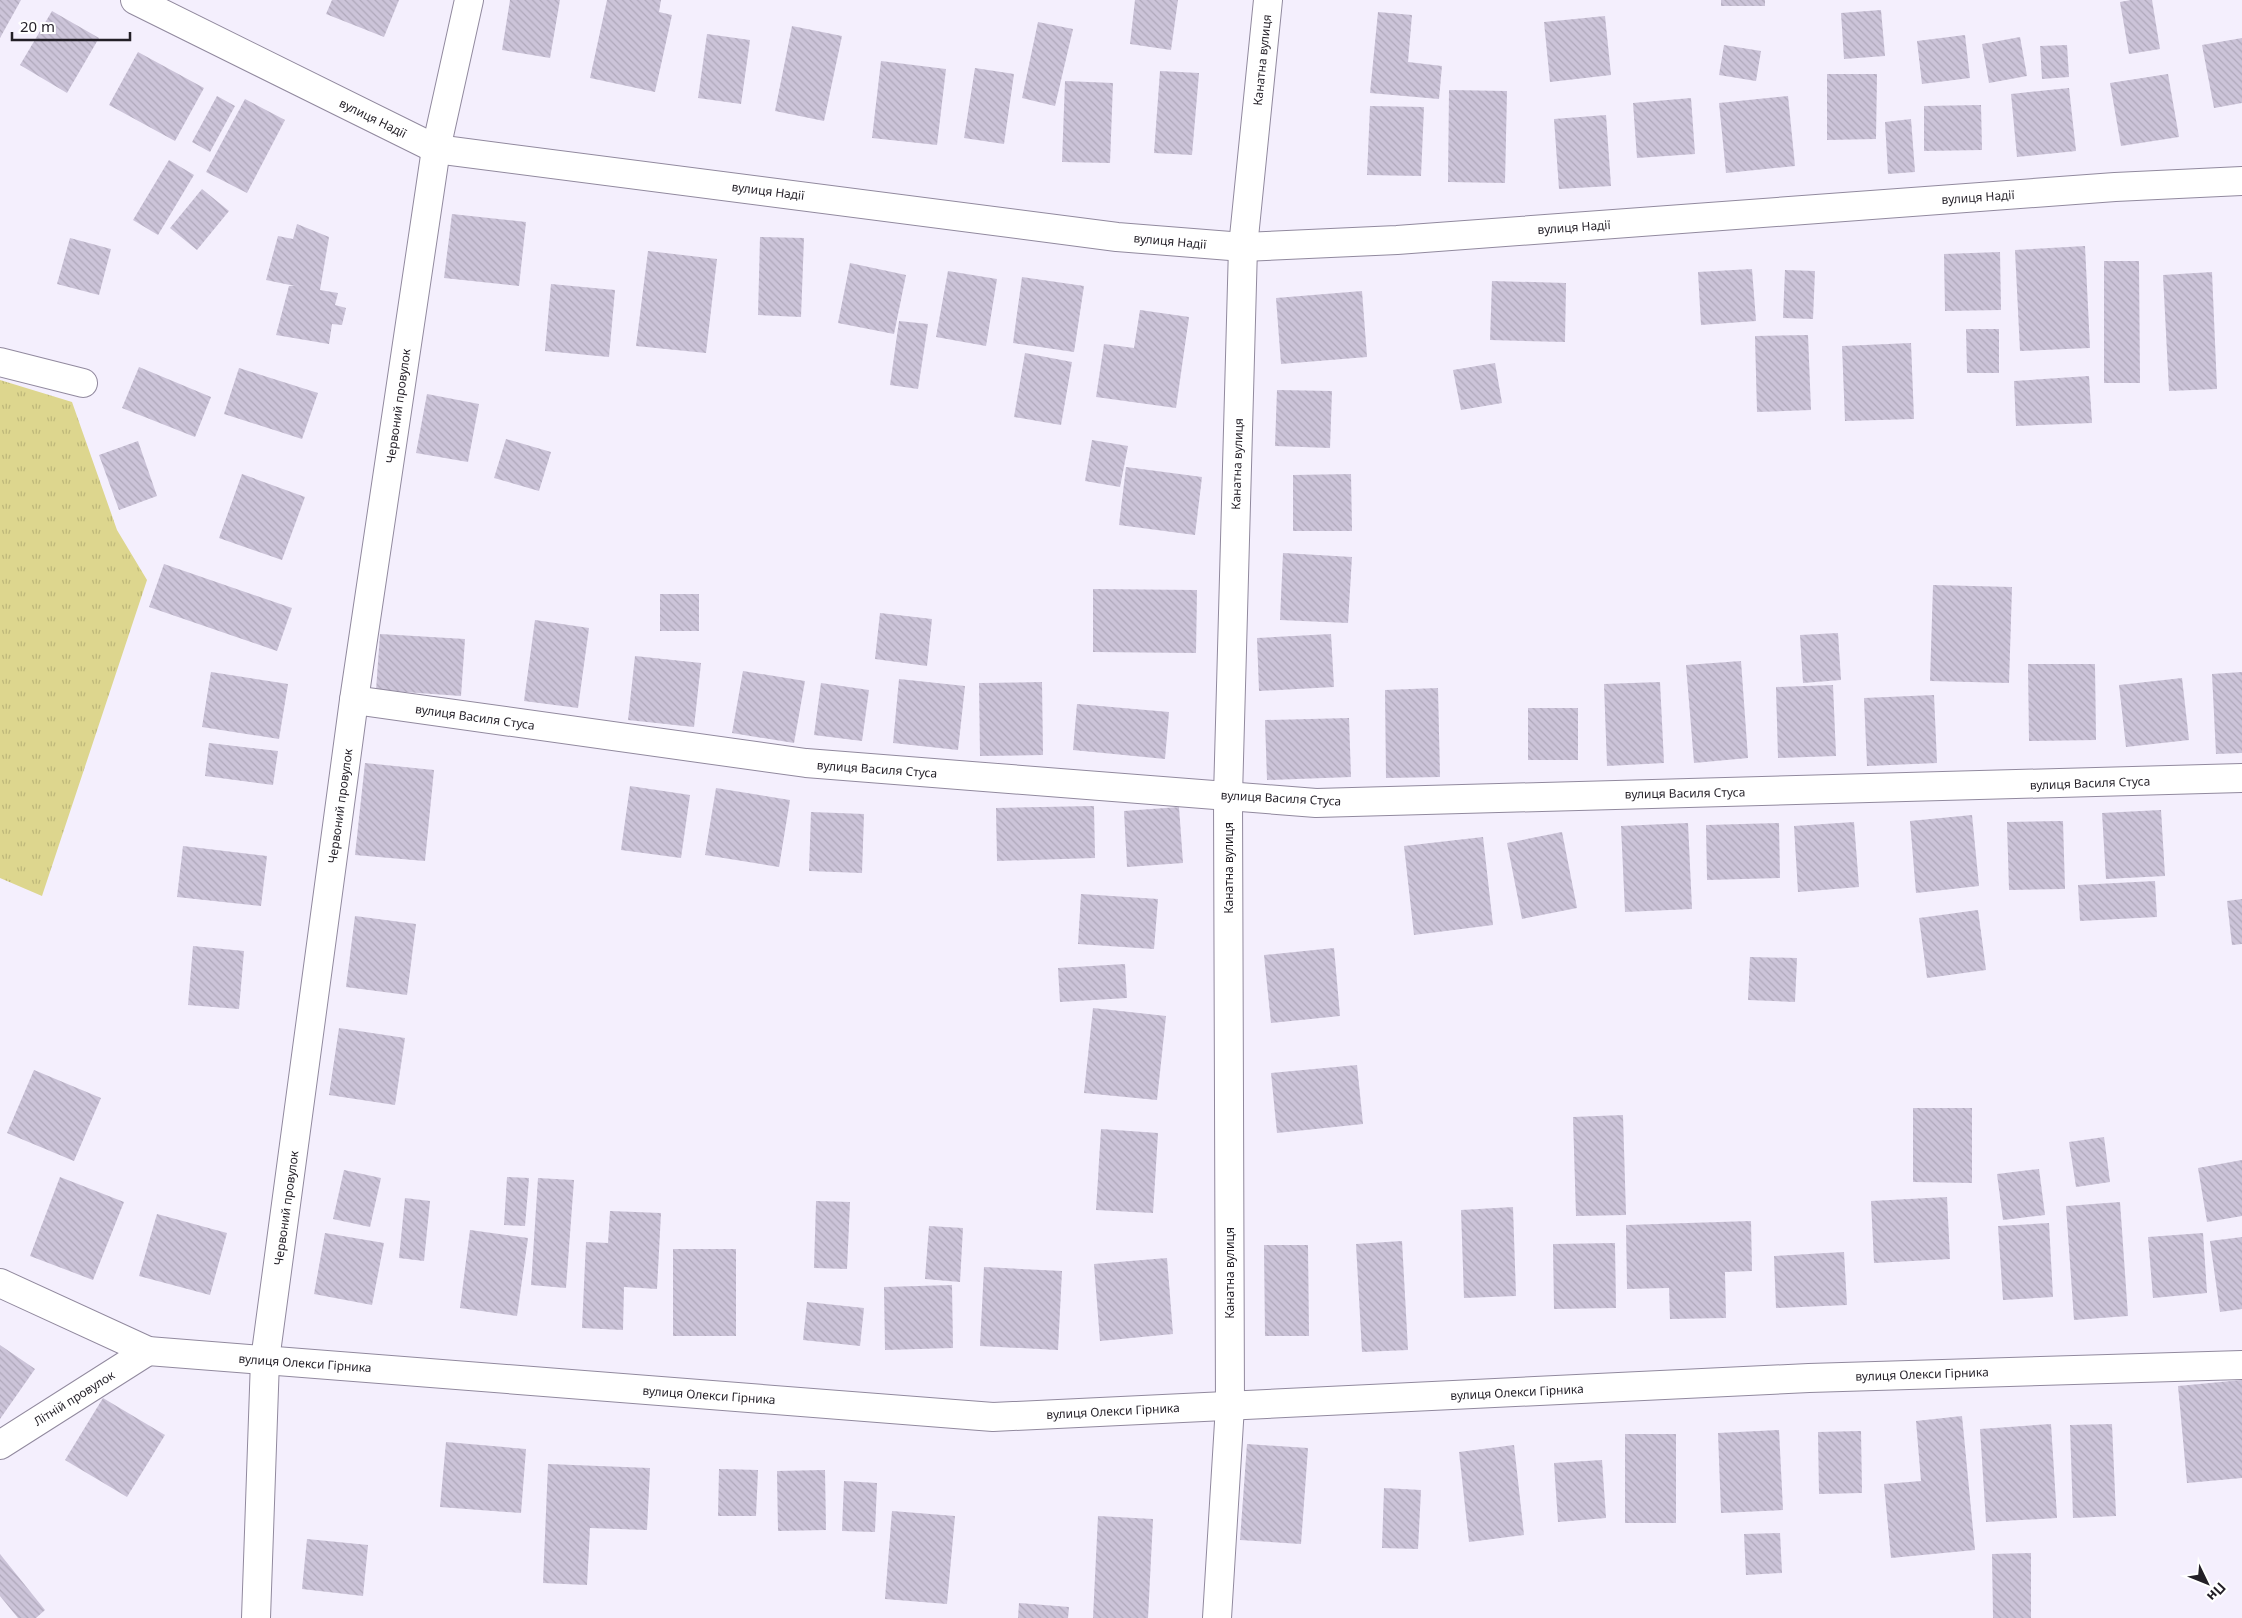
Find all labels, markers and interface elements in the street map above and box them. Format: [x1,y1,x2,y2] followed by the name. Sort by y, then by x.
[12,10,130,42] scale bar
[1249,14,1275,106] street label: Канатна вулиця
[20,16,55,36] text: 20 m
[336,94,410,142] street label: вулиця Надії
[731,178,805,204] street label: вулиця Надії
[1941,186,2015,208] street label: вулиця Надії
[1537,216,1611,238] street label: вулиця Надії
[1133,229,1207,253] street label: вулиця Надії
[382,347,415,464] street label: Червоний провулок
[1227,418,1247,510] street label: Канатна вулиця
[414,700,536,734] street label: вулиця Василя Стуса
[324,747,357,864] street label: Червоний провулок
[816,756,938,782] street label: вулиця Василя Стуса
[2029,772,2151,794] street label: вулиця Василя Стуса
[1625,783,1745,803] street label: вулиця Василя Стуса
[1220,786,1342,810] street label: вулиця Василя Стуса
[1220,822,1237,914] street label: Канатна вулиця
[270,1149,303,1266] street label: Червоний провулок
[1221,1227,1238,1319] street label: Канатна вулиця
[238,1350,372,1376] street label: вулиця Олекси Гірника
[1855,1363,1989,1385] street label: вулиця Олекси Гірника
[30,1366,118,1430] street label: Літній провулок
[1450,1380,1584,1404] street label: вулиця Олекси Гірника
[642,1382,776,1408] street label: вулиця Олекси Гірника
[1046,1399,1180,1423] street label: вулиця Олекси Гірника
[2182,1558,2232,1608] north arrow
[2203,1578,2231,1606] text: Пн

